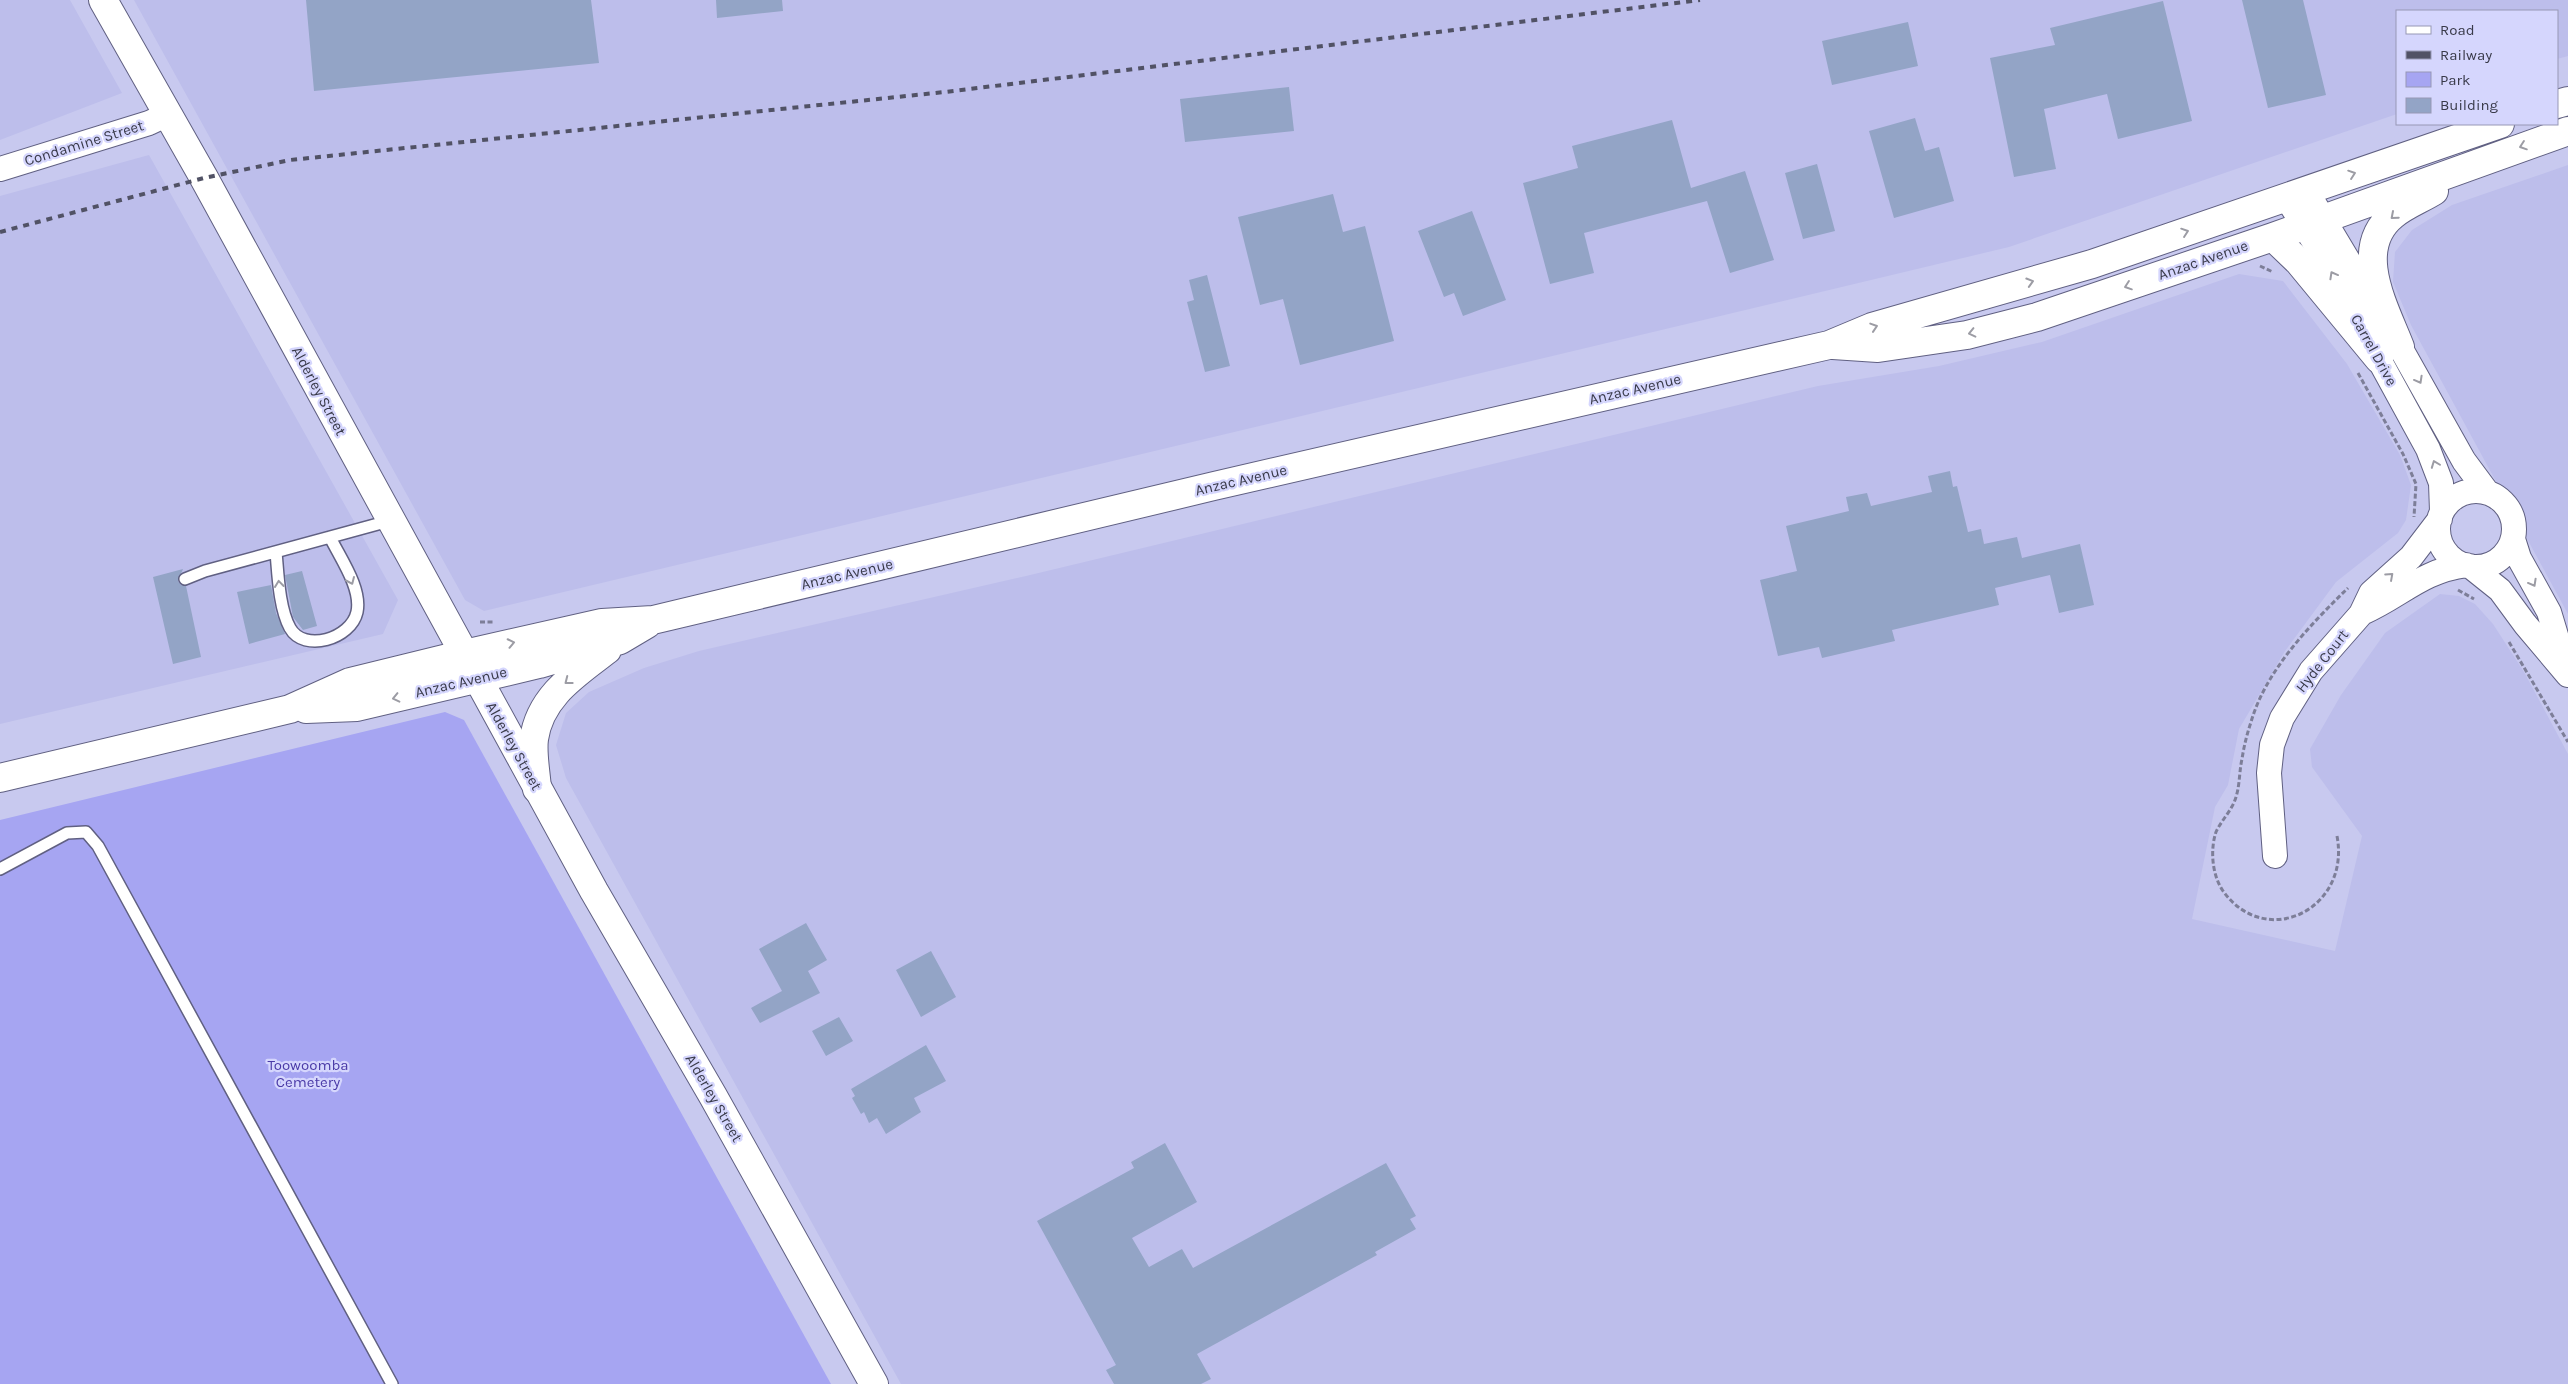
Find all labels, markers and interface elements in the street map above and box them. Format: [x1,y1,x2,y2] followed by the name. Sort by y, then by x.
[2396,10,2558,125] legend
[2440,21,2475,39] text: Road
[2440,46,2492,64] text: Railway
[2440,71,2470,89] text: Park
[2440,96,2498,114] text: Building
[22,116,146,170] street label: Condamine Street
[2520,140,2528,150] one-way arrow
[2347,170,2356,180] one-way arrow
[2390,210,2399,219] one-way arrow
[2180,228,2189,238] one-way arrow
[2156,236,2250,284] street label: Anzac Avenue
[2329,271,2339,280] one-way arrow
[2026,278,2034,288] one-way arrow
[2124,280,2132,290] one-way arrow
[2347,311,2401,389] street label: Carrel Drive
[1869,322,1878,332] one-way arrow
[1968,327,1977,338] one-way arrow
[288,343,350,439] street label: Alderley Street
[1587,370,1683,408] street label: Anzac Avenue
[2412,375,2422,384] one-way arrow
[2431,460,2441,469] one-way arrow
[1193,461,1289,499] street label: Anzac Avenue
[799,555,895,593] street label: Anzac Avenue
[2384,573,2393,582] one-way arrow
[345,576,356,585] one-way arrow
[2526,578,2536,587] one-way arrow
[275,580,285,588] one-way arrow
[2292,626,2352,696] street label: Hyde Court
[507,638,516,649] one-way arrow
[413,663,509,701] street label: Anzac Avenue
[565,675,574,683] one-way arrow
[391,692,400,703] one-way arrow
[482,699,546,794] street label: Alderley Street
[682,1051,747,1145] street label: Alderley Street
[267,1056,349,1091] park label: Toowoomba Cemetery

